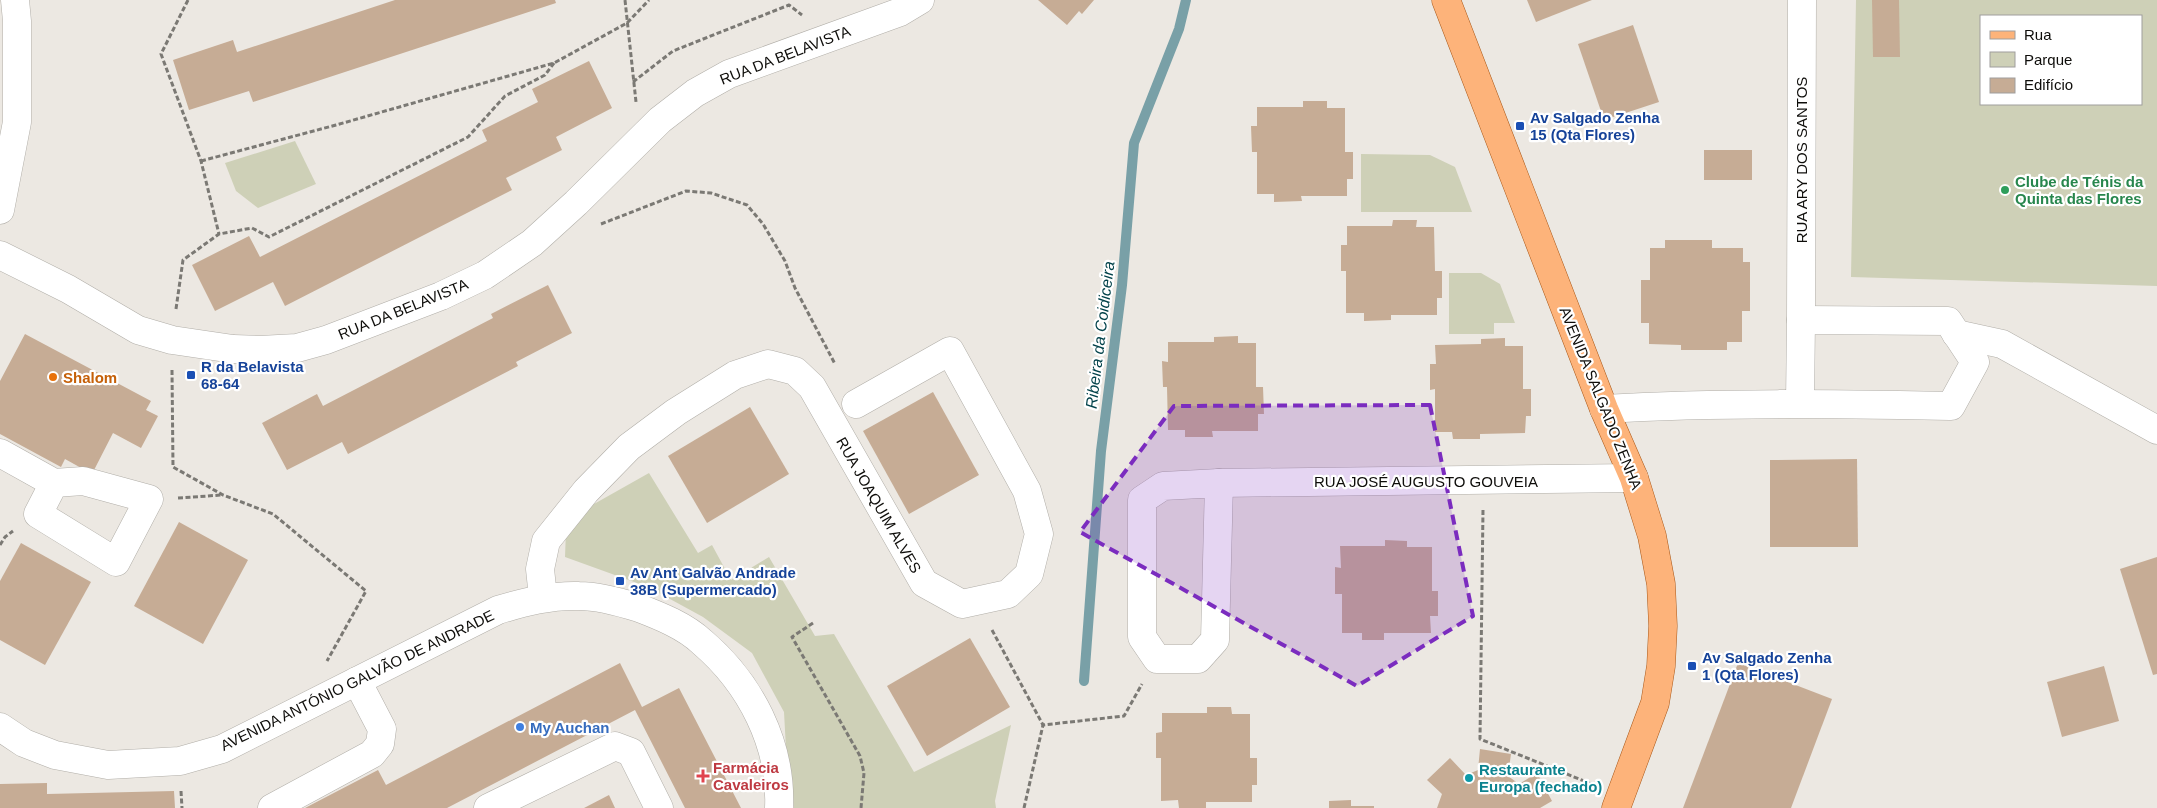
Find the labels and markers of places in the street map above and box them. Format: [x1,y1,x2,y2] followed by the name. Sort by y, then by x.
[1530,109,1660,143] place label: Av Salgado Zenha 15 (Qta Flores)
[1514,120,1526,132] marker: Av Salgado Zenha 15 (Qta Flores)
[2015,173,2144,207] place label: Clube de Ténis da Quinta das Flores
[1999,184,2011,196] marker: Clube de Ténis da Quinta das Flores
[201,358,304,392] place label: R da Belavista 68-64
[63,369,117,386] place label: Shalom
[185,369,197,381] marker: R da Belavista 68-64
[47,371,59,383] marker: Shalom
[630,564,796,598] place label: Av Ant Galvão Andrade 38B (Supermercado)
[614,575,626,587] marker: Av Ant Galvão Andrade 38B (Supermercado)
[1702,649,1832,683] place label: Av Salgado Zenha 1 (Qta Flores)
[1686,660,1698,672] marker: Av Salgado Zenha 1 (Qta Flores)
[530,719,609,736] place label: My Auchan
[514,721,526,733] marker: My Auchan
[713,759,789,793] place label: Farmácia Cavaleiros
[1479,761,1602,795] place label: Restaurante Europa (fechado)
[697,770,709,782] marker: Farmácia Cavaleiros
[1463,772,1475,784] marker: Restaurante Europa (fechado)

